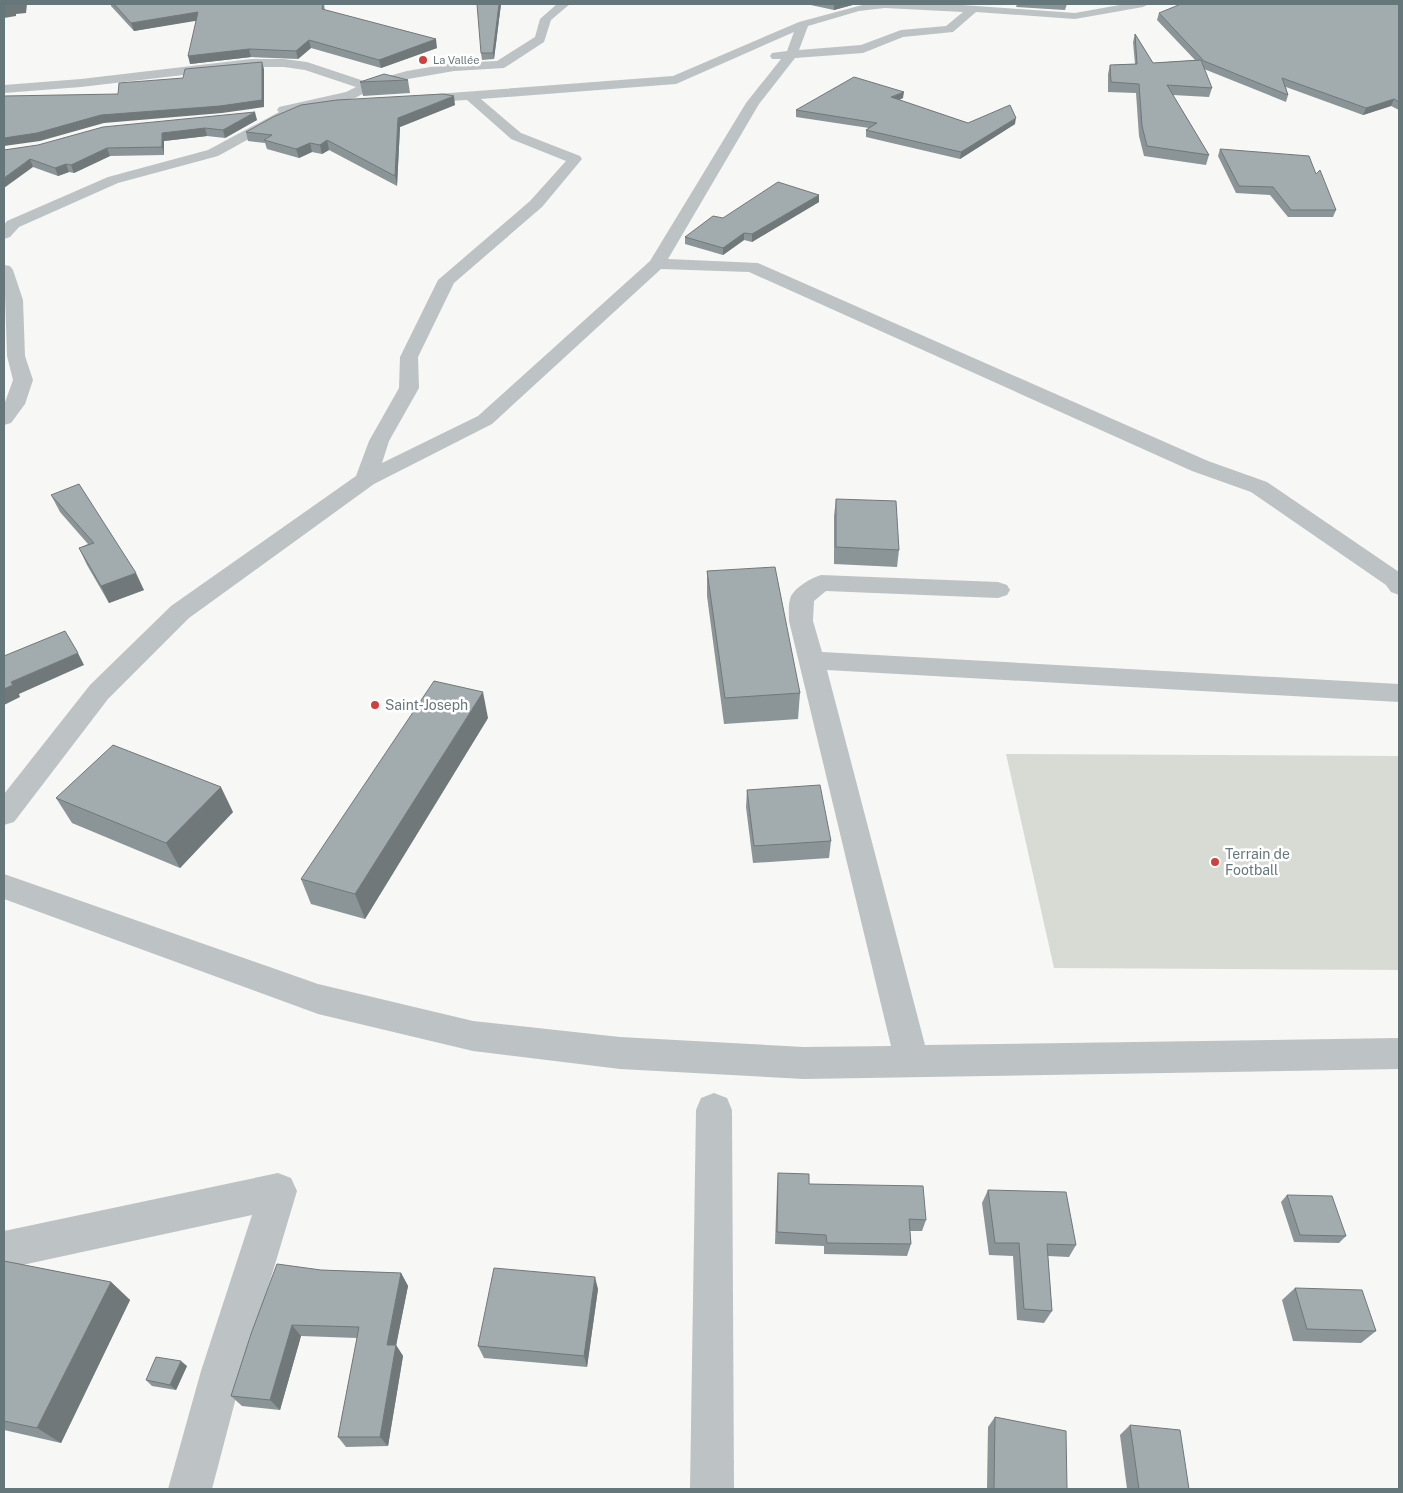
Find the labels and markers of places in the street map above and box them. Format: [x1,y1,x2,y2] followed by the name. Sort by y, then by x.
[417,54,429,66] marker: La Vallée
[433,54,479,66] place label: La Vallée
[385,697,468,713] place label: Saint-Joseph
[369,699,381,711] marker: Saint-Joseph
[1225,846,1290,878] place label: Terrain de Football
[1209,856,1221,868] marker: Terrain de Football

